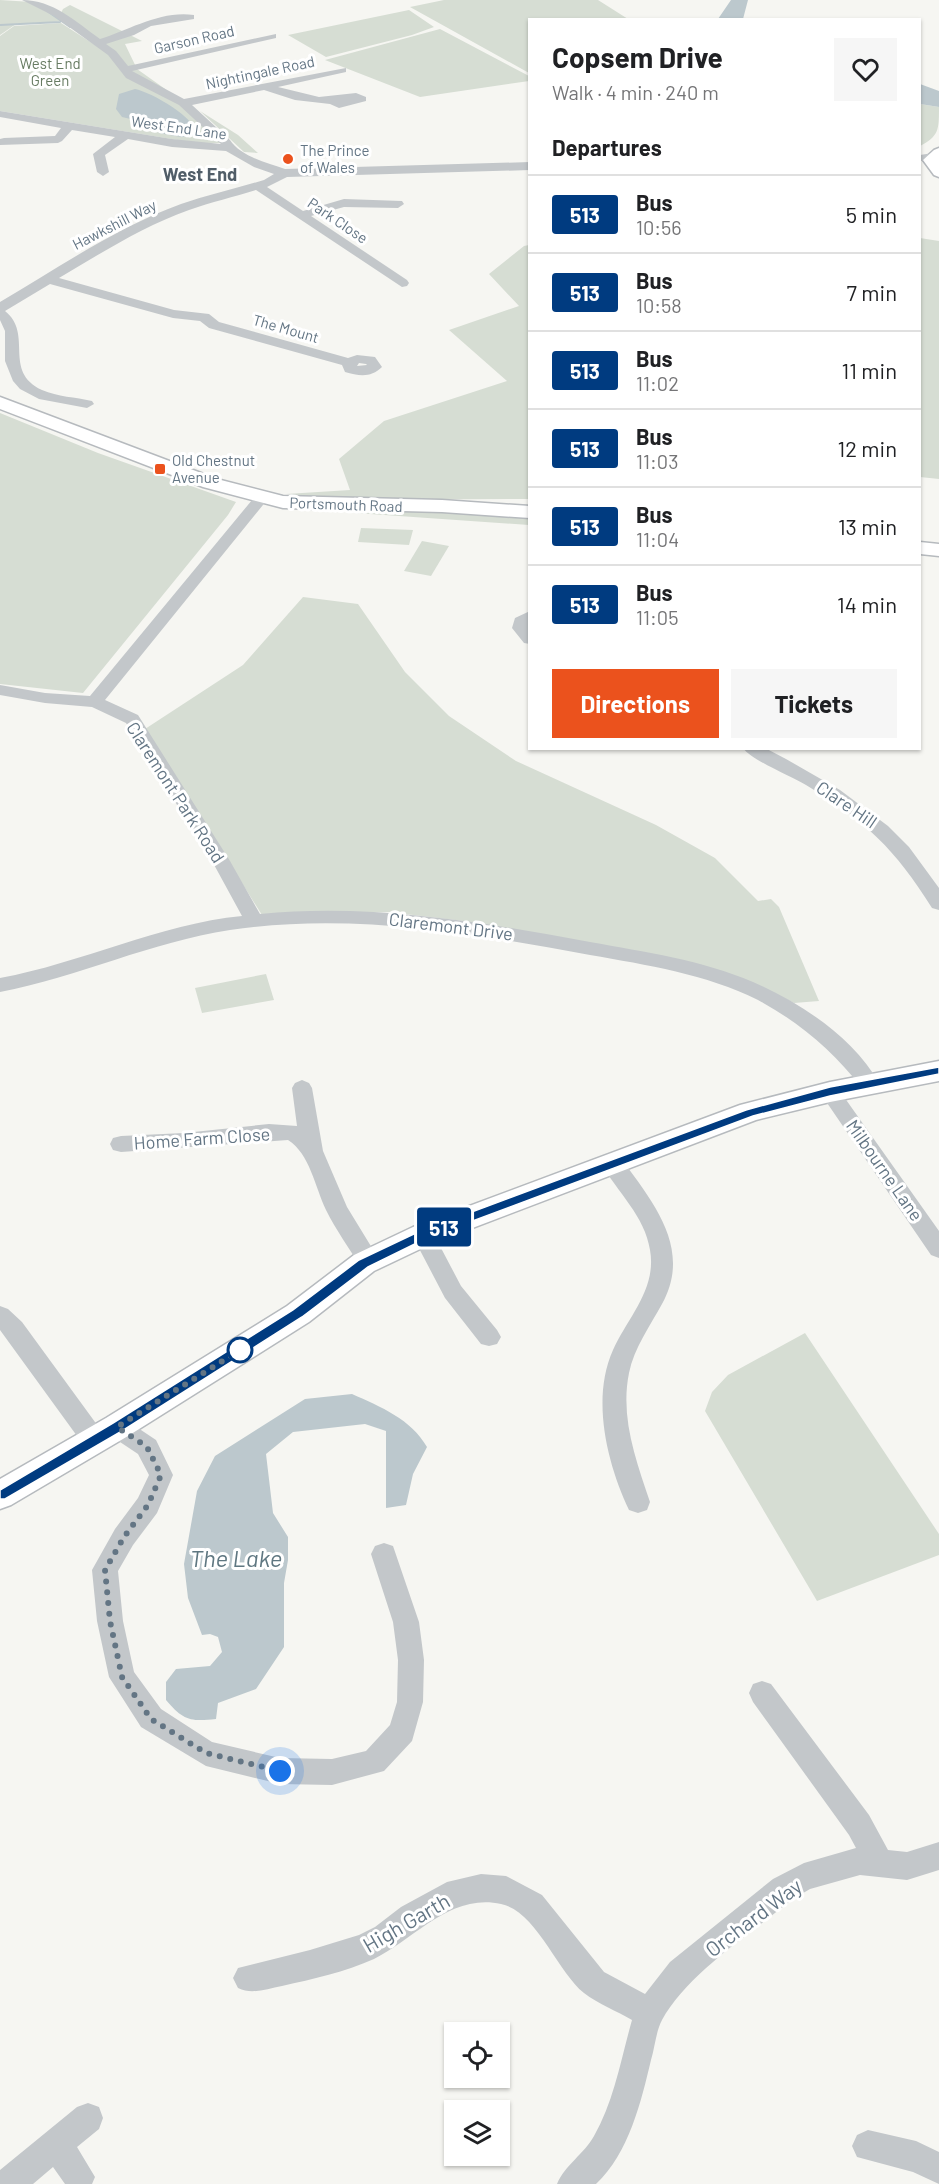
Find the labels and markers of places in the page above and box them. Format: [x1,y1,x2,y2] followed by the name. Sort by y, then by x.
[300,141,369,176] place label: The Prince of Wales
[281,152,295,166] marker: The Prince of Wales
[172,451,255,486] place label: Old Chestnut Avenue
[153,462,167,476] marker: Old Chestnut Avenue
[227,1337,253,1363] unlabelled marker

